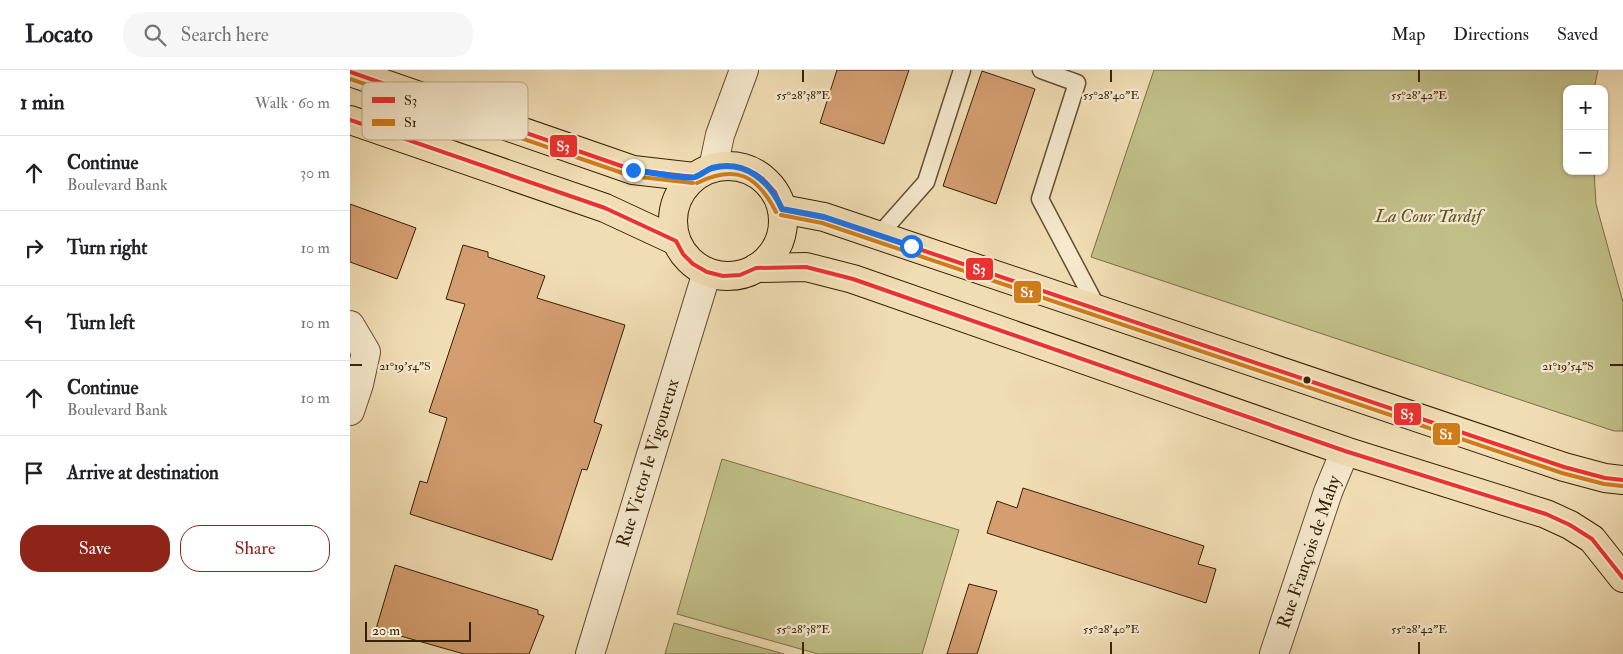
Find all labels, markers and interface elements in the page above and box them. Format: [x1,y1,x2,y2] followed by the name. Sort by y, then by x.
[123,12,473,57] search box
[25,19,93,50] text: Locato
[141,21,169,49] icon: search
[181,23,269,47] text: Search here
[1392,23,1425,46] text: Map
[1453,23,1529,46] text: Directions
[1557,23,1598,46] text: Saved
[362,82,528,140] legend
[1563,85,1608,175] map controls
[1563,85,1608,130] button: +
[776,88,830,103] text: 55°28'38"E
[1083,88,1139,103] text: 55°28'40"E
[1391,88,1447,103] text: 55°28'42"E
[20,89,65,116] text: 1 min
[404,92,417,109] text: S3
[255,93,330,113] text: Walk · 60 m
[404,114,417,131] text: S1
[1563,130,1608,175] button: −
[549,134,578,158] line badge: S3
[556,138,570,155] text: S3
[67,151,138,175] text: Continue
[20,159,48,187] icon: ahead
[622,159,645,182] route end
[300,163,330,183] text: 30 m
[67,175,168,195] text: Boulevard Bank
[1374,205,1486,228] park label: La Cour Tardif
[20,234,48,262] icon: right
[900,235,923,258] route start
[67,236,147,260] text: Turn right
[300,238,330,258] text: 10 m
[965,257,994,281] line badge: S3
[972,261,986,278] text: S3
[1013,280,1042,304] line badge: S1
[1021,284,1033,301] text: S1
[20,309,48,337] icon: left
[67,311,135,335] text: Turn left
[300,313,330,333] text: 10 m
[379,359,431,374] text: 21°19'54"S
[1542,359,1594,374] text: 21°19'54"S
[1302,375,1312,385] unlabelled marker
[67,376,138,400] text: Continue
[611,376,685,550] street label: Rue Victor le Vigoureux
[20,384,48,412] icon: ahead
[300,388,330,408] text: 10 m
[67,400,168,420] text: Boulevard Bank
[1393,402,1422,426] line badge: S3
[1400,406,1414,423] text: S3
[1432,422,1461,446] line badge: S1
[1440,426,1452,443] text: S1
[20,459,48,487] icon: arrive
[67,461,219,485] text: Arrive at destination
[1272,472,1346,631] street label: Rue François de Mahy
[20,525,170,572] button: Save
[180,525,330,572] button: Share
[365,619,471,642] scale bar
[372,622,400,639] text: 20 m
[776,622,830,637] text: 55°28'38"E
[1083,622,1139,637] text: 55°28'40"E
[1391,622,1447,637] text: 55°28'42"E

